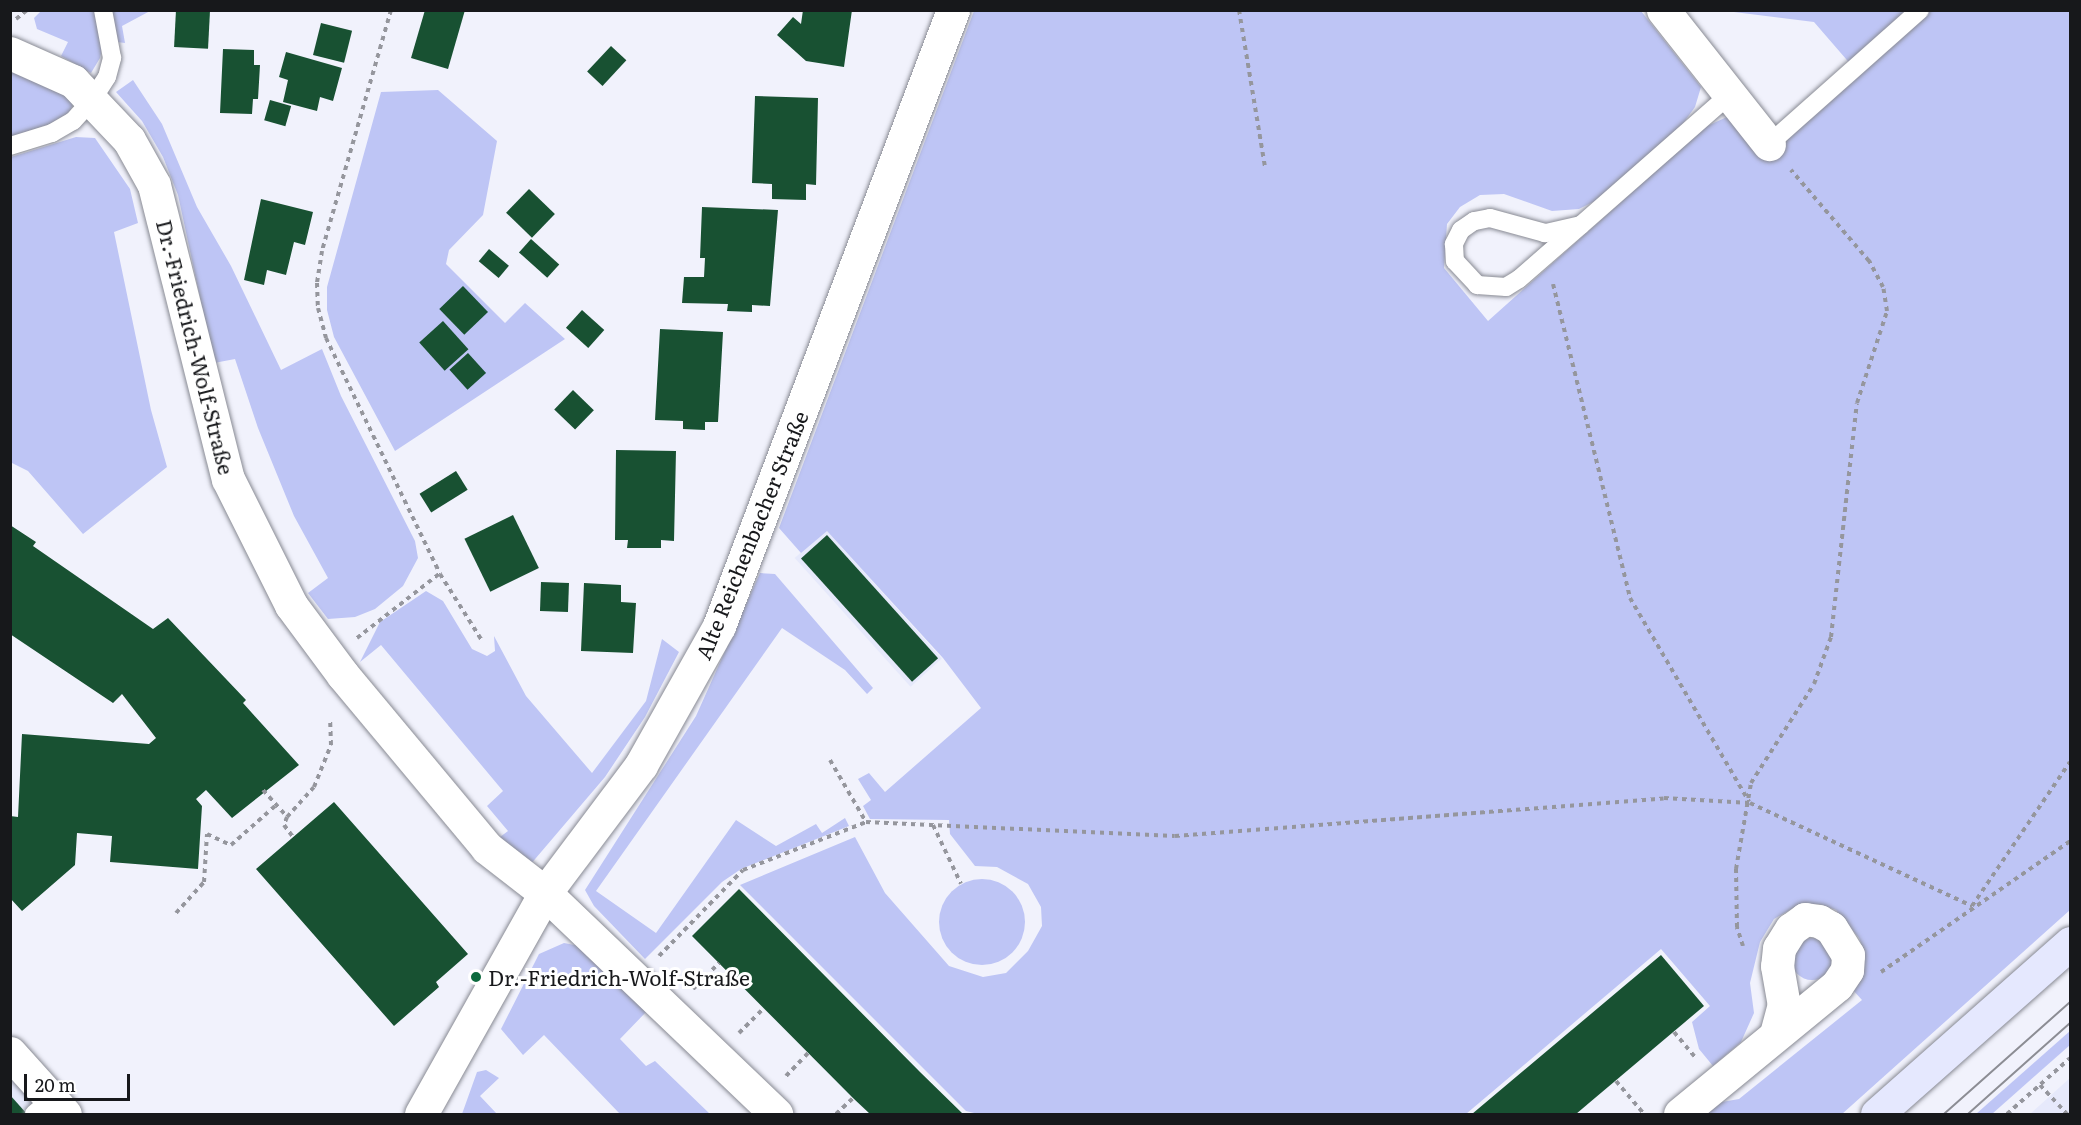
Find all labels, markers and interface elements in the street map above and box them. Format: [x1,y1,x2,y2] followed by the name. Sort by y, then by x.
[152,217,240,477] street label: Dr.-Friedrich-Wolf-Straße
[690,407,812,663] street label: Alte Reichenbacher Straße
[488,964,750,990] place label: Dr.-Friedrich-Wolf-Straße
[469,970,483,984] marker: Dr.-Friedrich-Wolf-Straße
[27,1062,134,1100] scale bar
[35,1071,76,1098] text: 20 m

